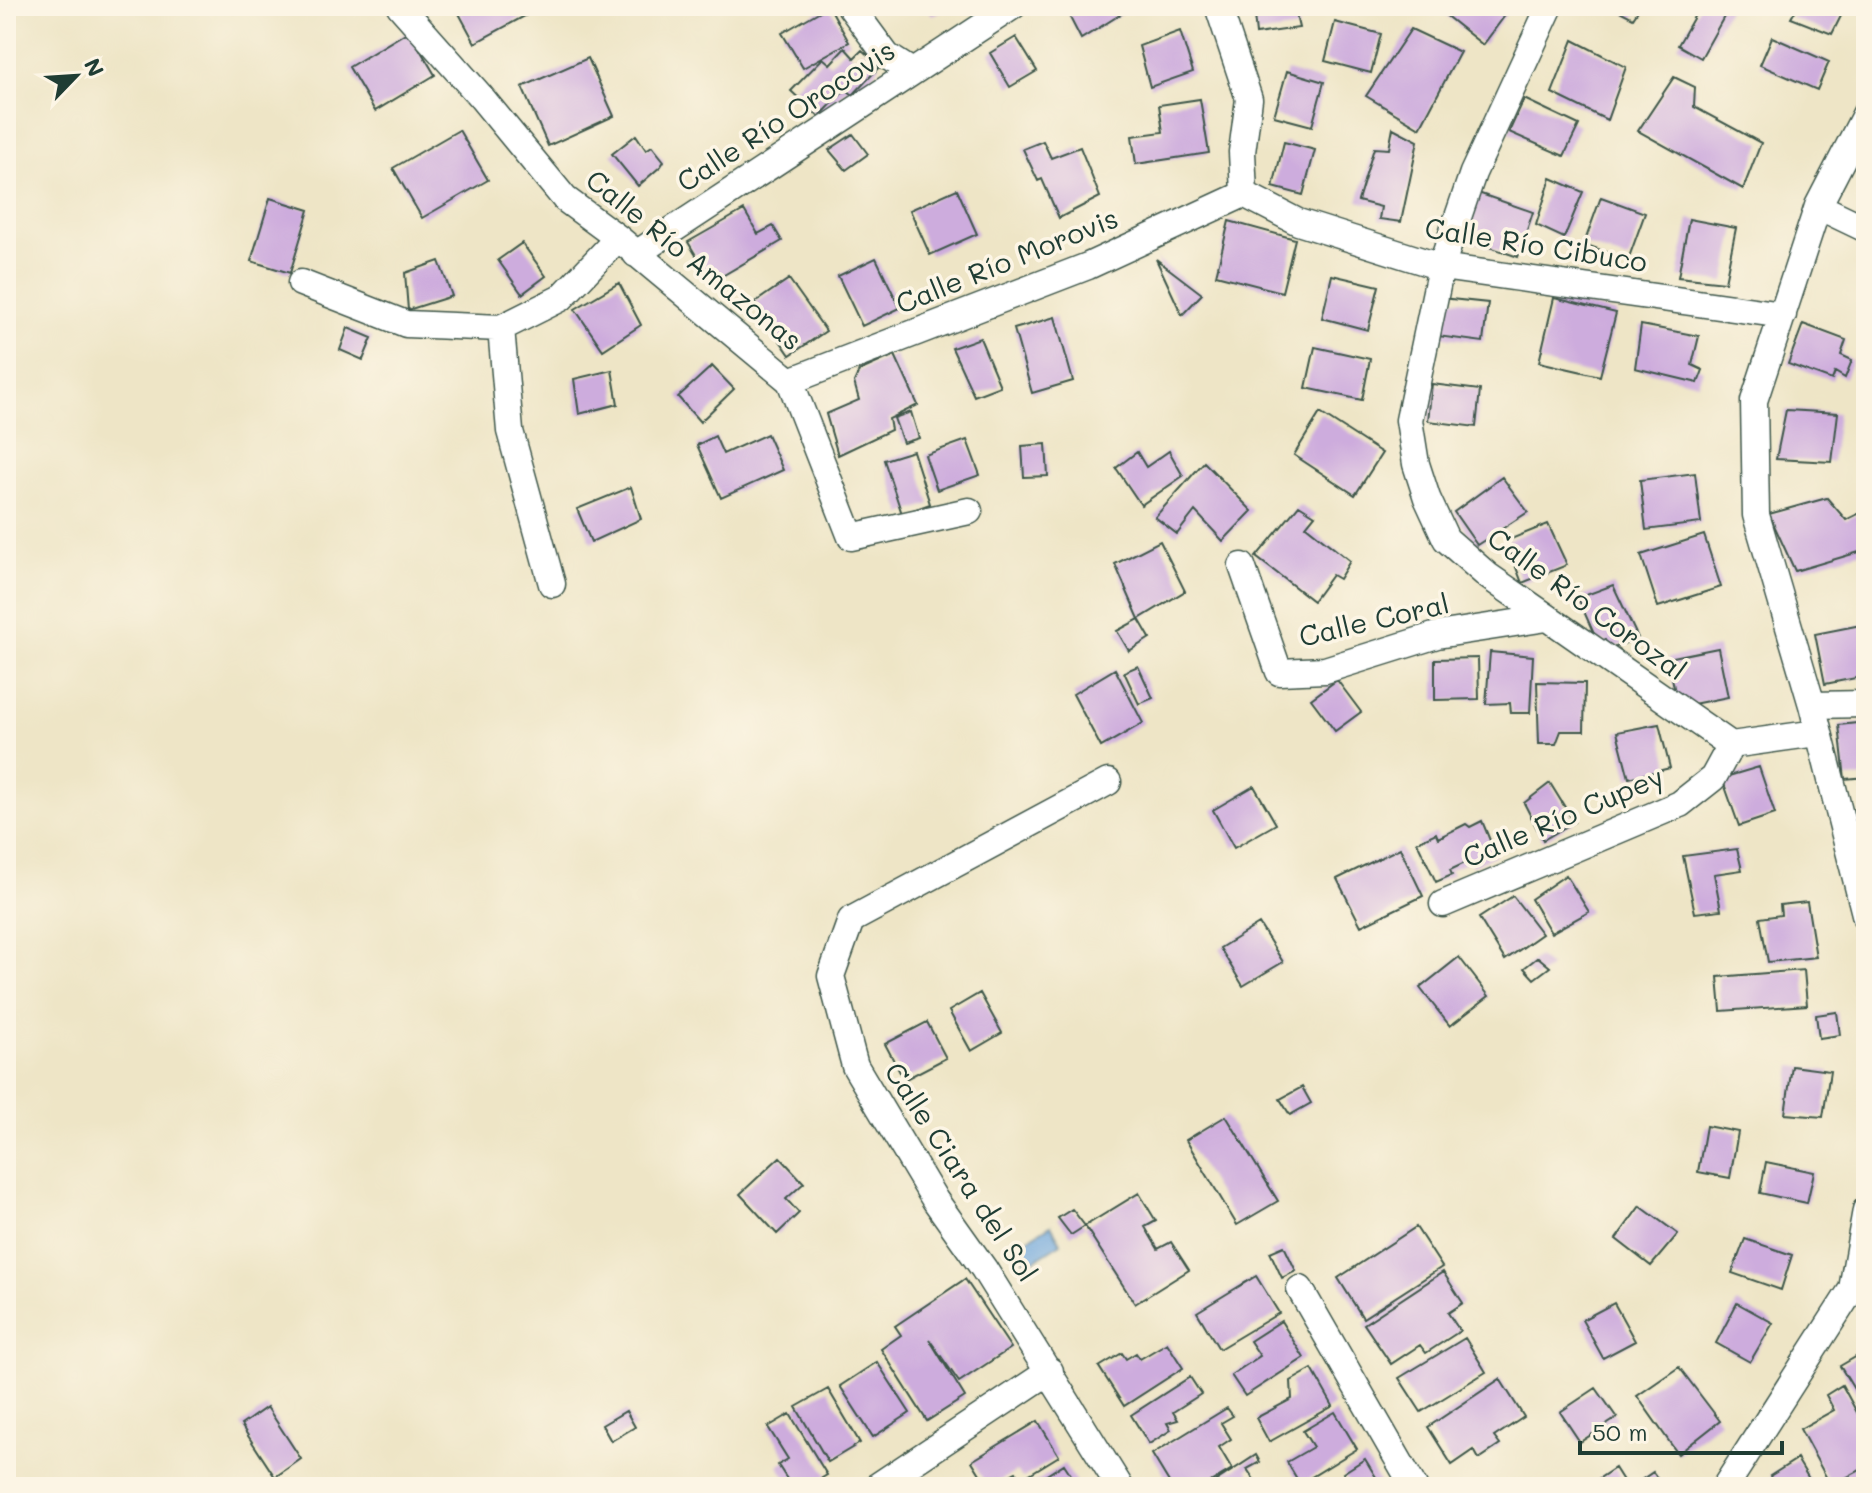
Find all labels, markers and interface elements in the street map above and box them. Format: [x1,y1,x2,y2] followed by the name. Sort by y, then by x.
[670,31,901,199] street label: Calle Río Orocovis
[36,36,116,116] north arrow
[78,54,111,81] text: N
[579,161,810,358] street label: Calle Río Amazonas
[890,199,1123,321] street label: Calle Río Morovis
[1422,209,1650,279] street label: Calle Río Cibuco
[1481,519,1694,688] street label: Calle Río Corozal
[1295,584,1452,654] street label: Calle Coral
[1457,758,1668,875] street label: Calle Río Cupey
[877,1055,1046,1288] street label: Calle Ciara del Sol
[1580,1405,1782,1455] scale bar
[1592,1416,1648,1447] text: 50 m

